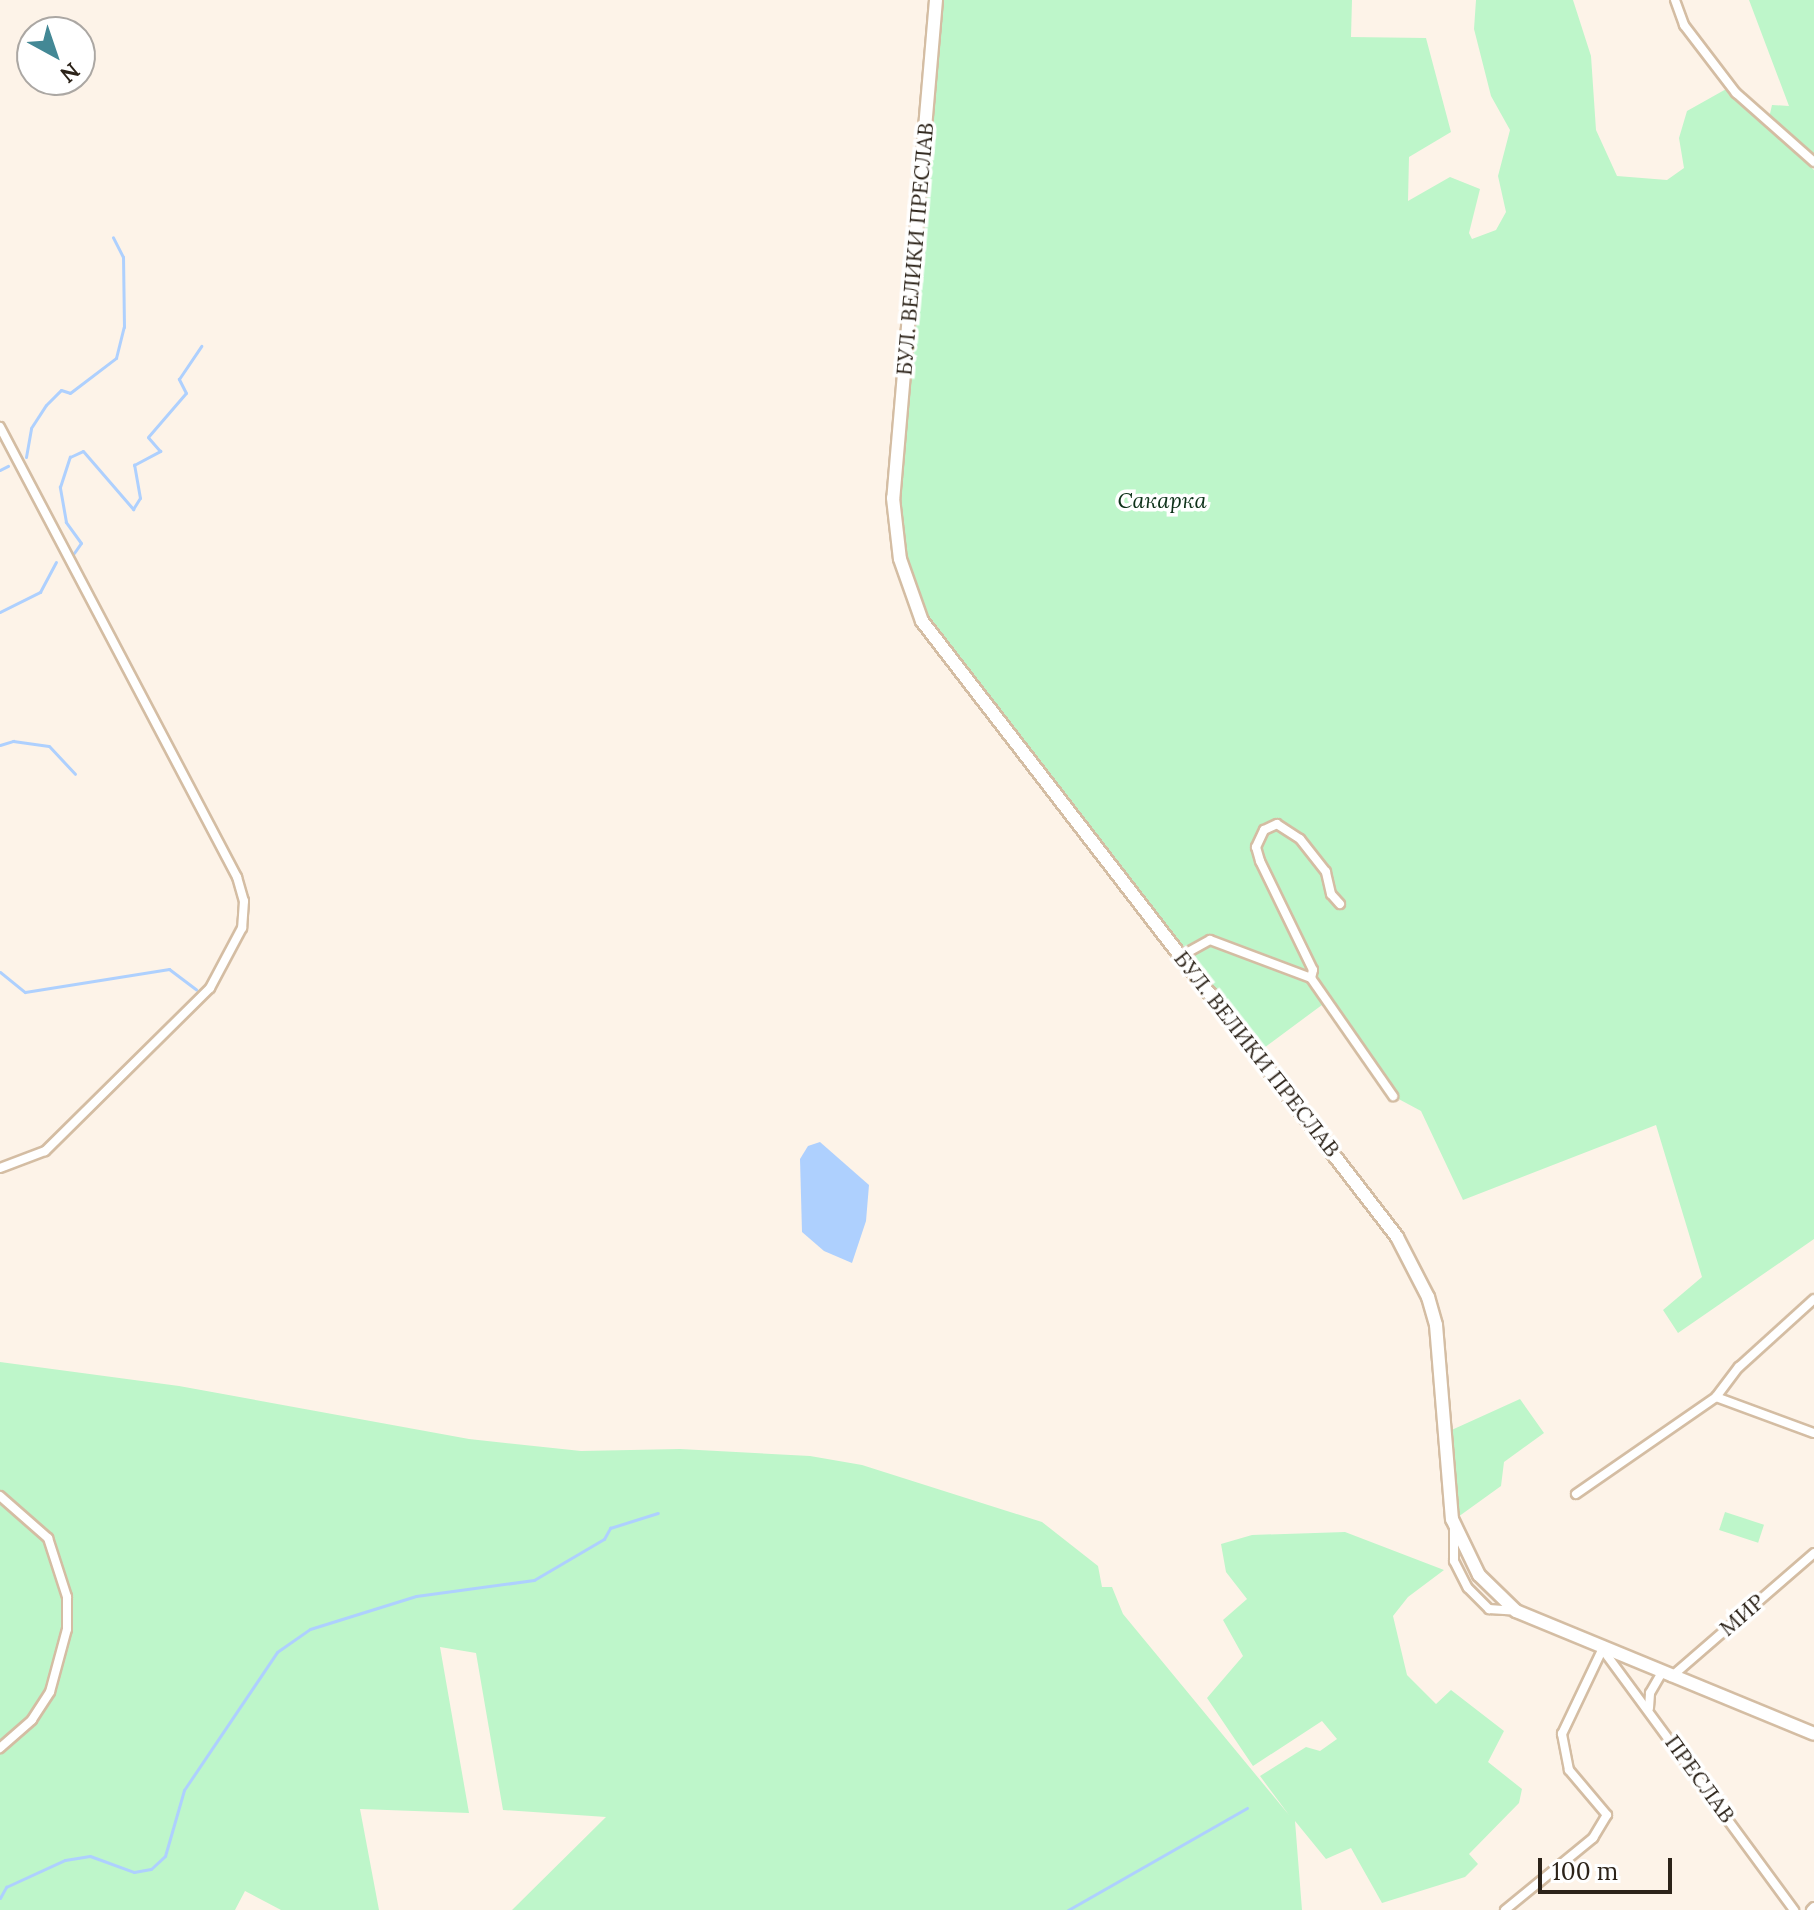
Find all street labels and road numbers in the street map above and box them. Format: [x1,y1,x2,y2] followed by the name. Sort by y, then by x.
[891,121,939,377] street label: БУЛ. ВЕЛИКИ ПРЕСЛАВ
[1168,946,1346,1162] street label: БУЛ. ВЕЛИКИ ПРЕСЛАВ
[1714,1588,1770,1642] street label: МИР
[1659,1730,1741,1828] street label: ПРЕСЛАВ

